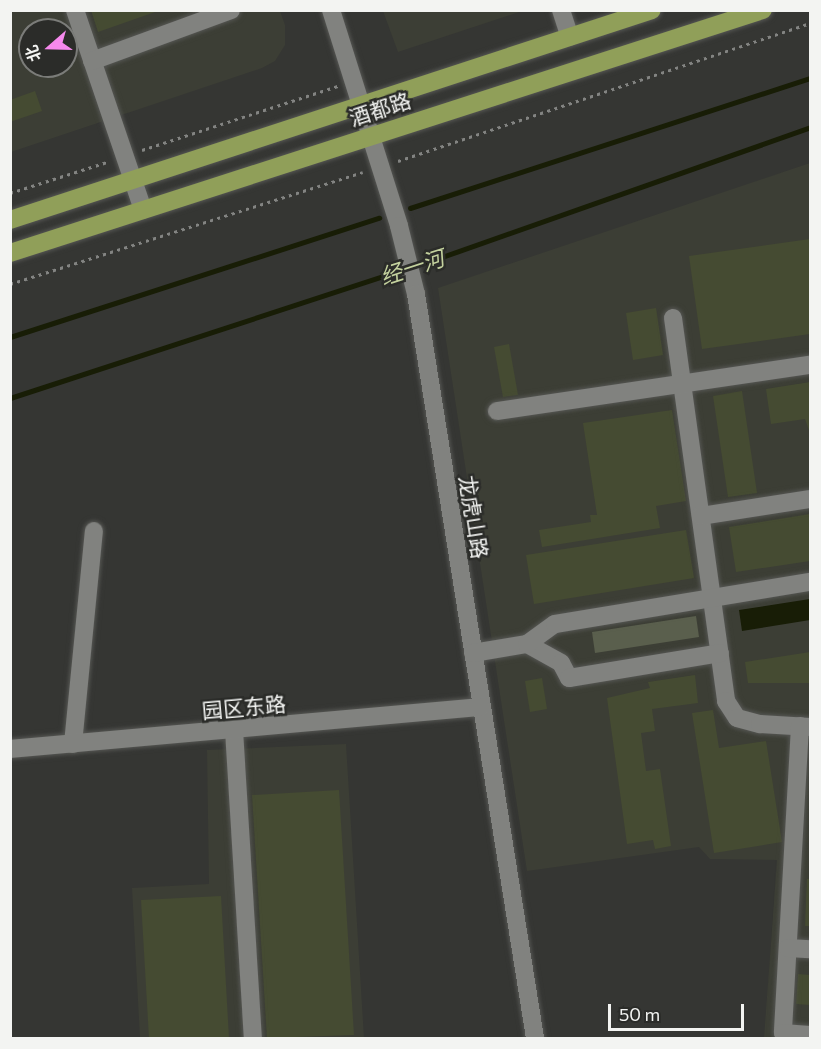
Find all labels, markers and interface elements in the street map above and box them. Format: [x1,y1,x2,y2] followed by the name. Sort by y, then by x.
[18,18,78,78] north arrow
[21,43,44,64] text: 北
[346,87,414,131] street label: 酒都路
[377,244,447,290] water label: 经一河
[455,474,493,560] street label: 龙虎山路
[201,691,287,723] street label: 园区东路
[611,992,748,1030] scale bar
[619,1003,660,1025] text: 50 m

